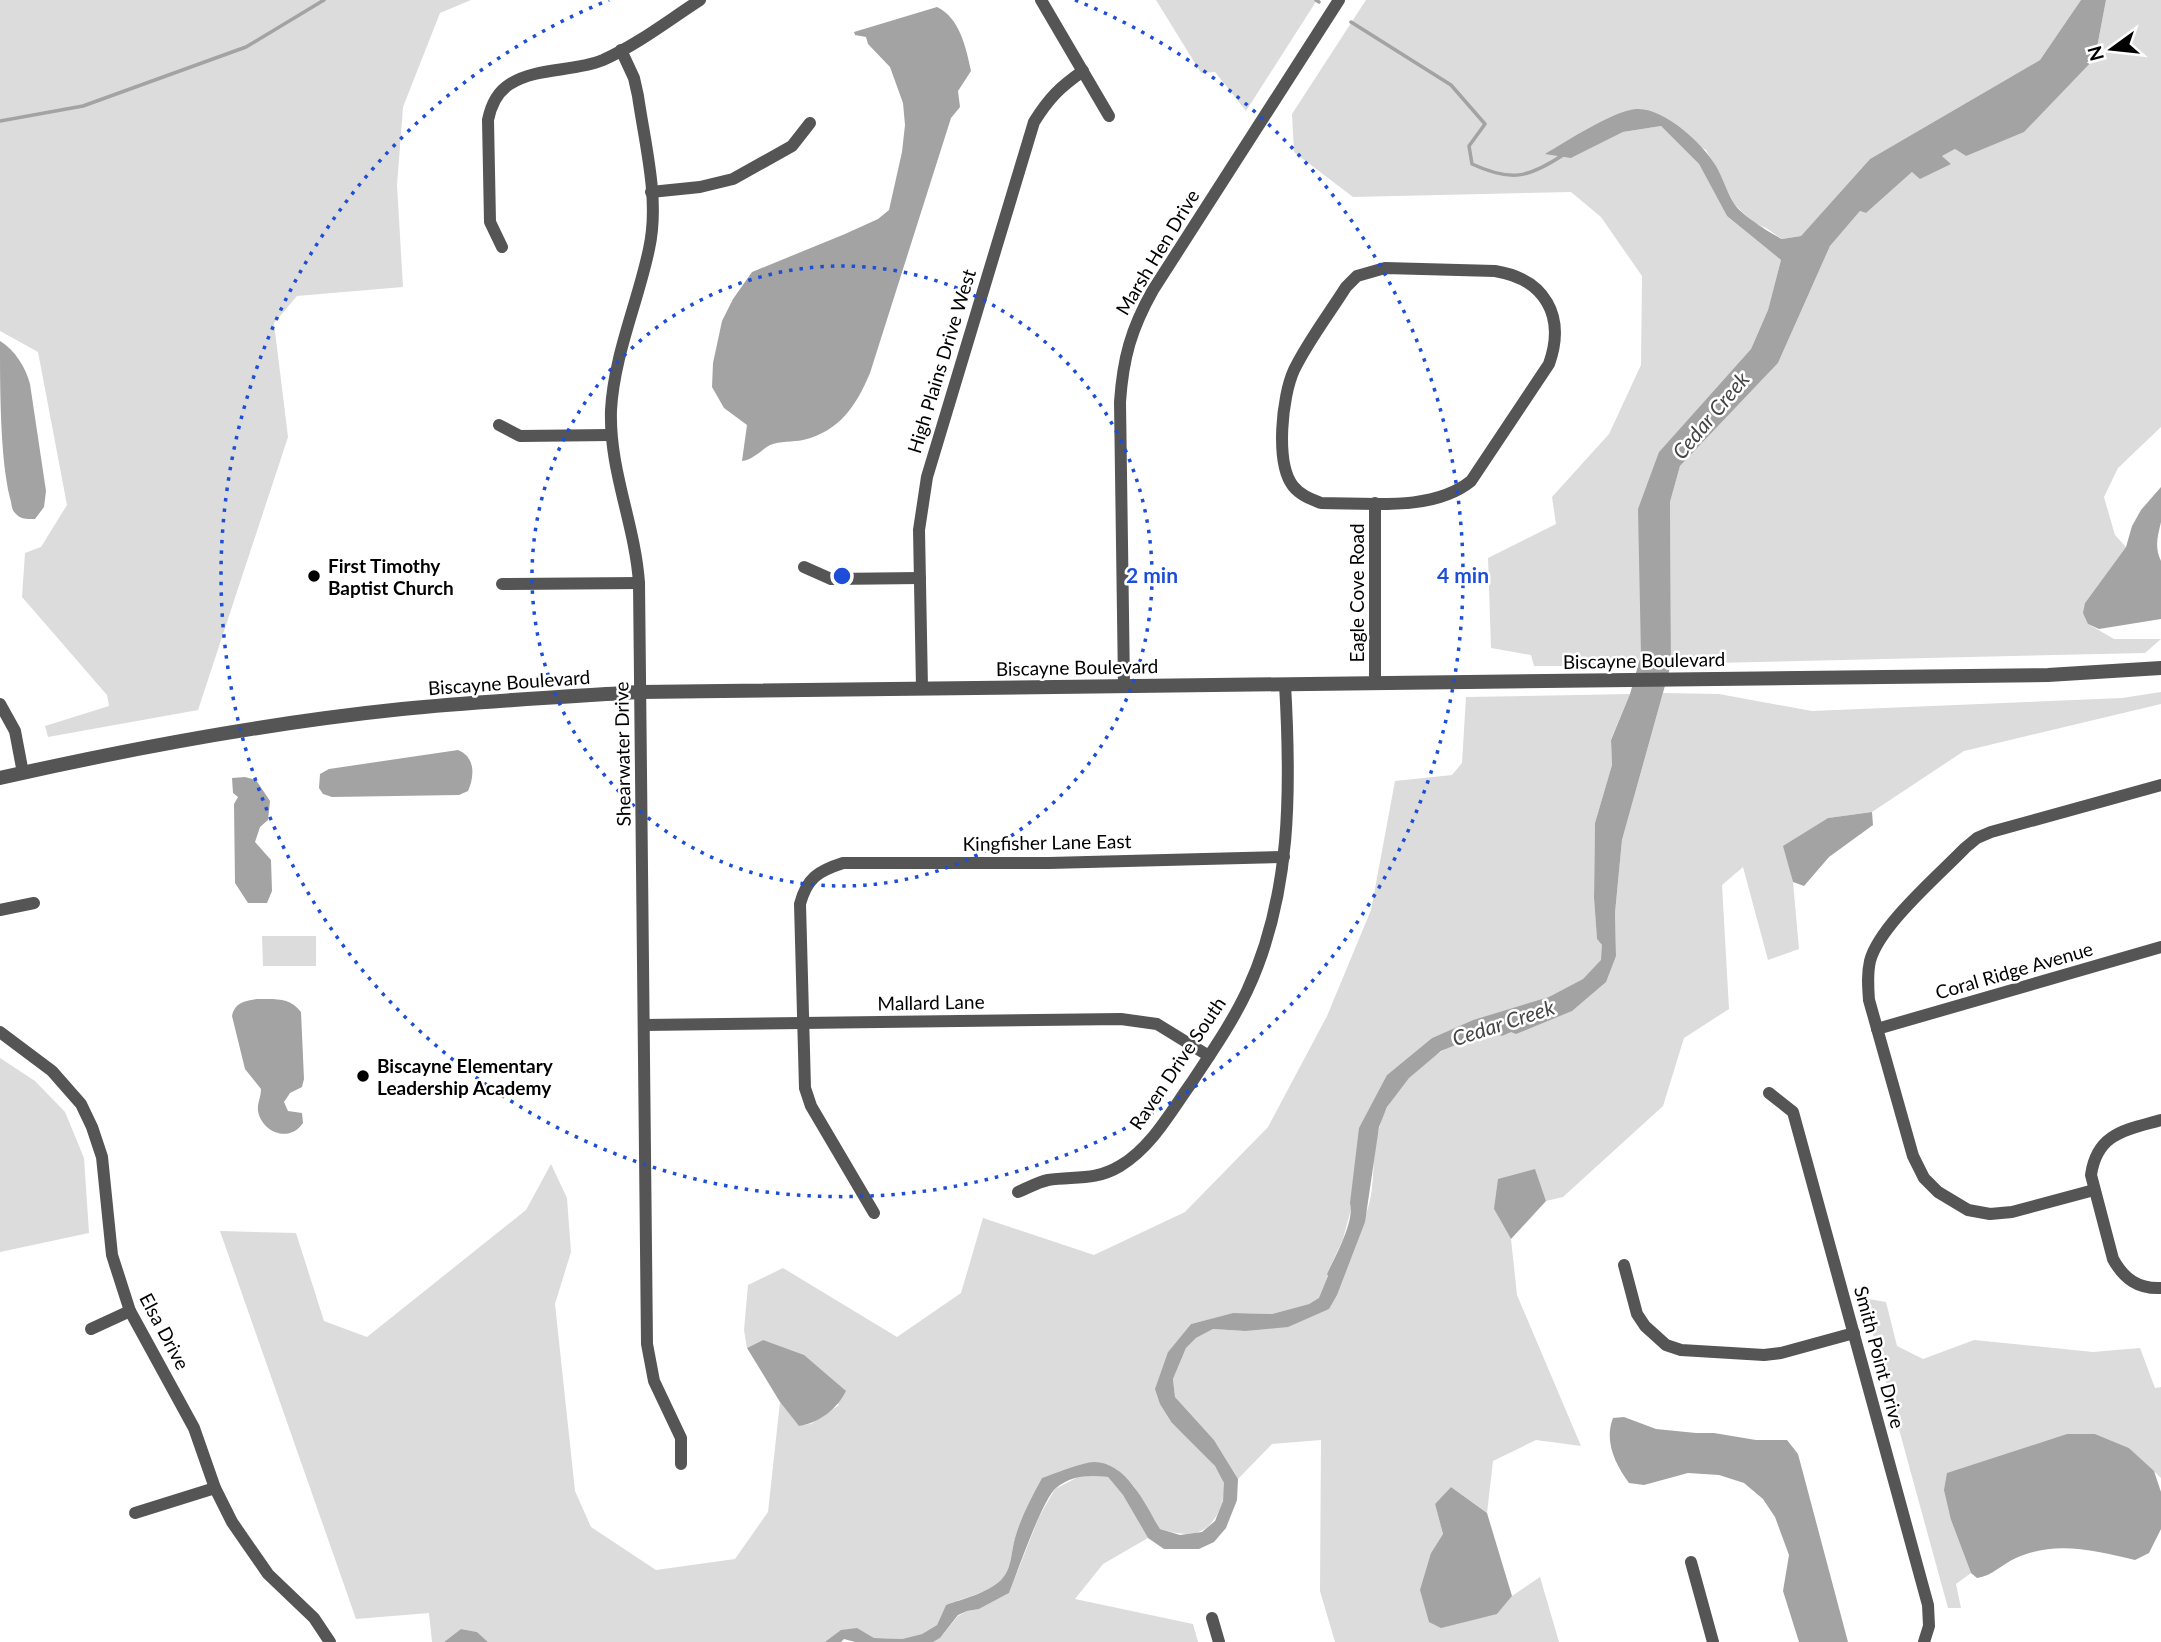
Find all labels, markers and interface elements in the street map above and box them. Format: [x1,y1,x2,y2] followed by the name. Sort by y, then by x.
[2077,14,2147,84] north arrow
[2082,43,2108,64] text: N
[1110,185,1204,319] street label: Marsh Hen Drive
[902,266,980,456] street label: High Plains Drive West
[1666,366,1754,464] water label: Cedar Creek
[1345,523,1368,663] street label: Eagle Cove Road
[328,554,454,599] place label: First Timothy Baptist Church
[1126,562,1178,587] text: 2 min
[1437,562,1489,587] text: 4 min
[830,564,854,588] centre of rings
[306,568,322,584] marker: First Timothy Baptist Church
[1563,647,1725,673] street label: Biscayne Boulevard
[996,654,1158,680] street label: Biscayne Boulevard
[427,665,591,699] street label: Biscayne Boulevard
[609,681,635,827] street label: Shearwater Drive
[962,829,1132,855] street label: Kingfisher Lane East
[1933,937,2095,1003] street label: Coral Ridge Avenue
[877,990,985,1014] street label: Mallard Lane
[1124,992,1230,1134] street label: Raven Drive South
[1449,993,1558,1050] water label: Cedar Creek
[377,1054,554,1099] place label: Biscayne Elementary Leadership Academy
[355,1068,371,1084] marker: Biscayne Elementary Leadership Academy
[1850,1283,1910,1431] street label: Smith Point Drive
[135,1289,195,1373] street label: Elsa Drive

